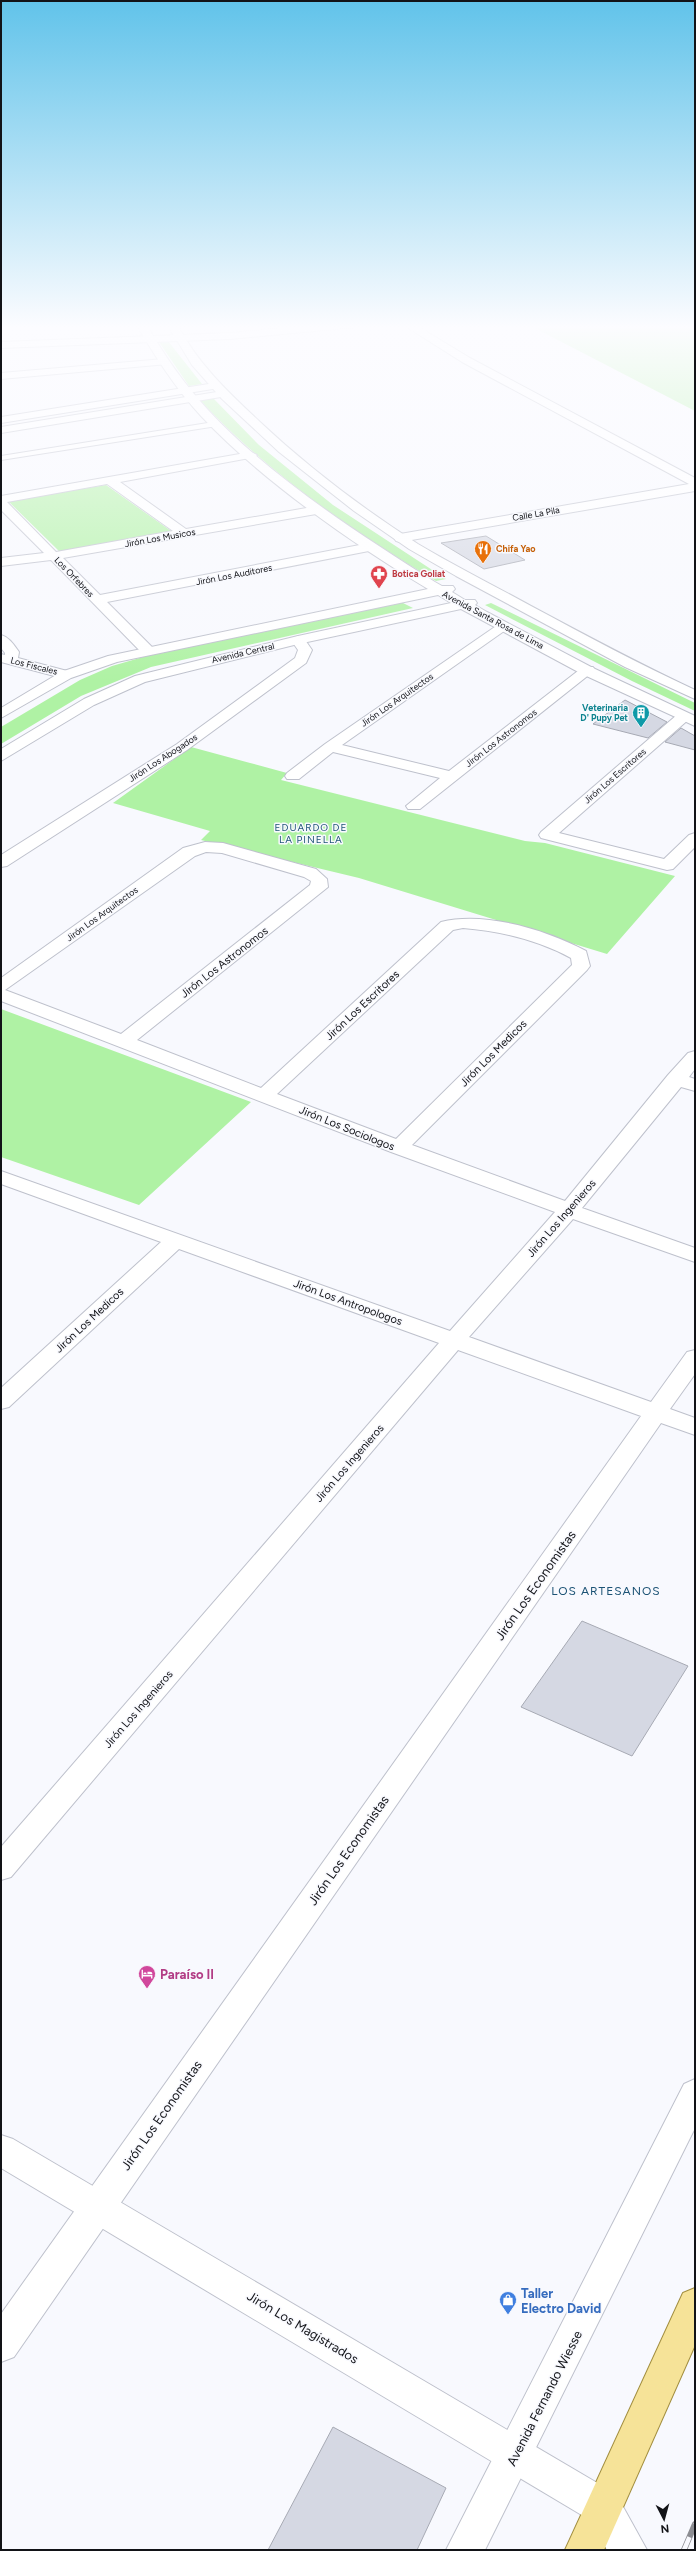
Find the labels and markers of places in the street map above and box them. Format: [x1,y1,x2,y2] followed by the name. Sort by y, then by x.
[473,539,493,564] restaurant icon: Chifa Yao
[496,543,535,554] place label: Chifa Yao
[369,564,389,589] pharmacy icon: Botica Goliat
[392,568,446,579] place label: Botica Goliat
[580,702,628,723] place label: Veterinaria D' Pupy Pet
[631,703,651,728] building icon: Veterinaria D' Pupy Pet
[137,1964,157,1989] hotel icon: Paraíso II
[160,1967,214,1982] place label: Paraíso II
[521,2286,601,2316] place label: Taller Electro David
[498,2290,518,2315] shop icon: Taller Electro David

